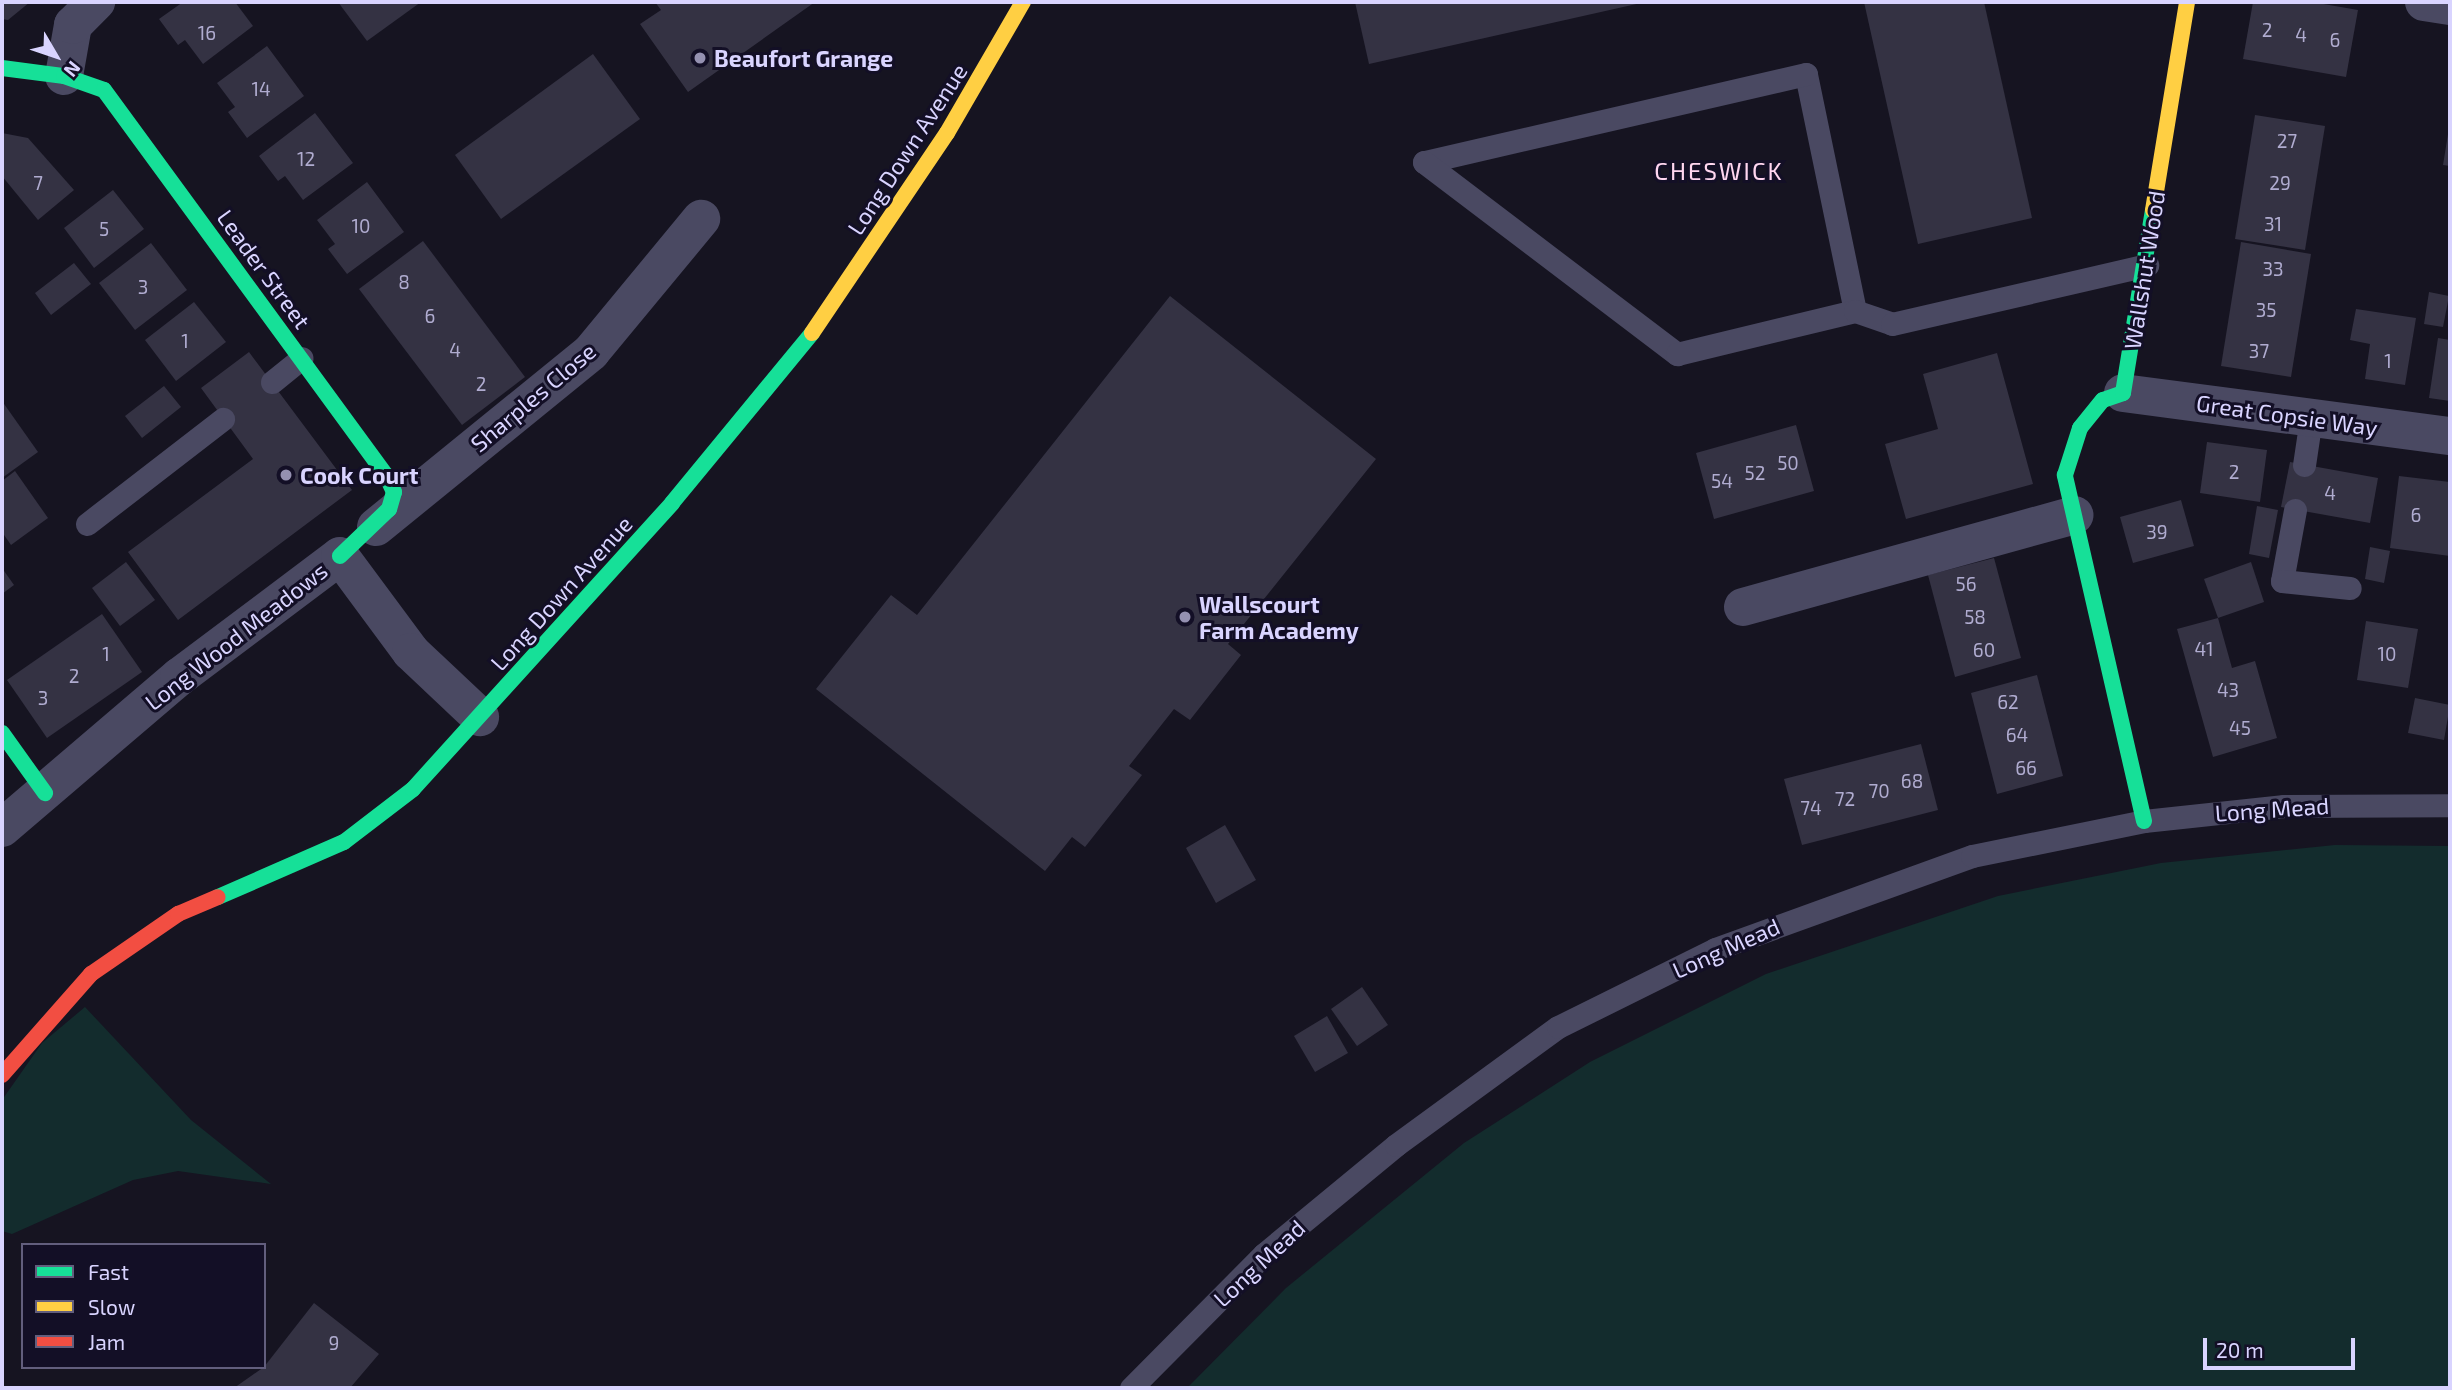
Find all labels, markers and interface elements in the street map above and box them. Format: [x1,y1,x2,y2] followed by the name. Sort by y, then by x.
[2262,19,2272,41] house number: 2
[21,21,91,91] north arrow
[198,22,216,44] house number: 16
[2295,24,2307,46] house number: 4
[2330,29,2340,51] house number: 6
[714,44,893,72] place label: Beaufort Grange
[692,50,708,66] marker: Beaufort Grange
[59,57,86,82] text: N
[841,58,973,240] street label: Long Down Avenue
[251,78,271,100] house number: 14
[2277,130,2297,152] house number: 27
[297,148,315,170] house number: 12
[1655,157,1783,185] district label: CHESWICK
[33,172,43,194] house number: 7
[2269,172,2291,194] house number: 29
[2118,189,2170,351] street label: Wallshut Wood
[212,204,316,334] street label: Leader Street
[2264,213,2282,235] house number: 31
[351,215,371,237] house number: 10
[99,218,109,240] house number: 5
[2262,258,2284,280] house number: 33
[398,271,410,293] house number: 8
[138,276,148,298] house number: 3
[2256,299,2276,321] house number: 35
[425,305,435,327] house number: 6
[181,330,189,352] house number: 1
[465,337,601,457] street label: Sharples Close
[449,339,461,361] house number: 4
[2249,340,2269,362] house number: 37
[2384,350,2392,372] house number: 1
[476,373,486,395] house number: 2
[2194,389,2380,441] street label: Great Copsie Way
[1777,452,1799,474] house number: 50
[300,461,418,489] place label: Cook Court
[2229,461,2239,483] house number: 2
[1745,462,1765,484] house number: 52
[278,467,294,483] marker: Cook Court
[1711,470,1733,492] house number: 54
[2324,482,2336,504] house number: 4
[2411,504,2421,526] house number: 6
[484,510,638,676] street label: Long Down Avenue
[2146,521,2168,543] house number: 39
[139,556,333,716] street label: Long Wood Meadows
[1955,573,1977,595] house number: 56
[1199,590,1359,644] place label: Wallscourt Farm Academy
[1964,606,1986,628] house number: 58
[1177,609,1193,625] marker: Wallscourt Farm Academy
[2194,638,2214,660] house number: 41
[1973,639,1995,661] house number: 60
[102,643,110,665] house number: 1
[2377,643,2397,665] house number: 10
[69,665,79,687] house number: 2
[2217,679,2239,701] house number: 43
[38,687,48,709] house number: 3
[1997,691,2019,713] house number: 62
[2229,717,2251,739] house number: 45
[2006,724,2028,746] house number: 64
[2015,757,2037,779] house number: 66
[1901,770,1923,792] house number: 68
[1868,780,1890,802] house number: 70
[1835,788,1855,810] house number: 72
[2214,791,2330,827] street label: Long Mead
[1800,797,1822,819] house number: 74
[1668,912,1784,984] street label: Long Mead
[1208,1214,1310,1312] street label: Long Mead
[21,1243,266,1369] legend
[88,1259,129,1284] text: Fast
[88,1294,135,1319] text: Slow
[2207,1324,2359,1368] scale bar
[88,1329,125,1354] text: Jam
[329,1332,339,1354] house number: 9
[2216,1337,2264,1362] text: 20 m

